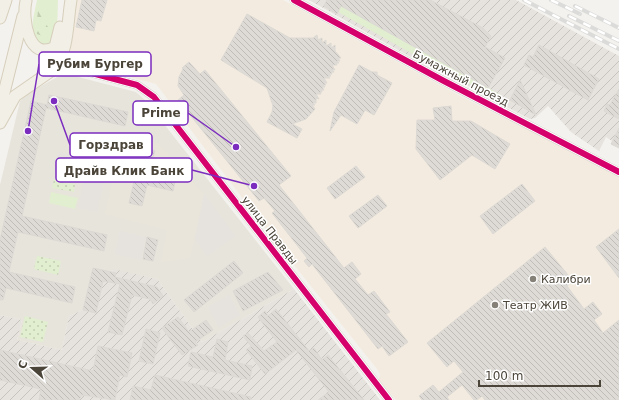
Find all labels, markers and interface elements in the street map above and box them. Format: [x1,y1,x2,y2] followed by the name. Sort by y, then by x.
[411,48,511,109] street label: Бумажный проезд
[39,52,151,76] callout: Рубим Бургер
[47,57,143,71] text: Рубим Бургер
[133,101,188,125] callout: Prime
[141,106,181,120] text: Prime
[70,133,152,157] callout: Горздрав
[78,138,144,152] text: Горздрав
[56,158,192,182] callout: Драйв Клик Банк
[64,164,184,178] text: Драйв Клик Банк
[239,194,300,267] street label: улица Правды
[541,273,591,286] place label: Калибри
[528,274,538,284] marker: Калибри
[502,299,568,312] place label: Театр ЖИВ
[490,300,500,310] marker: Театр ЖИВ
[12,348,52,388] north arrow
[16,359,31,371] text: С
[479,362,600,388] scale bar
[485,369,523,383] text: 100 m

